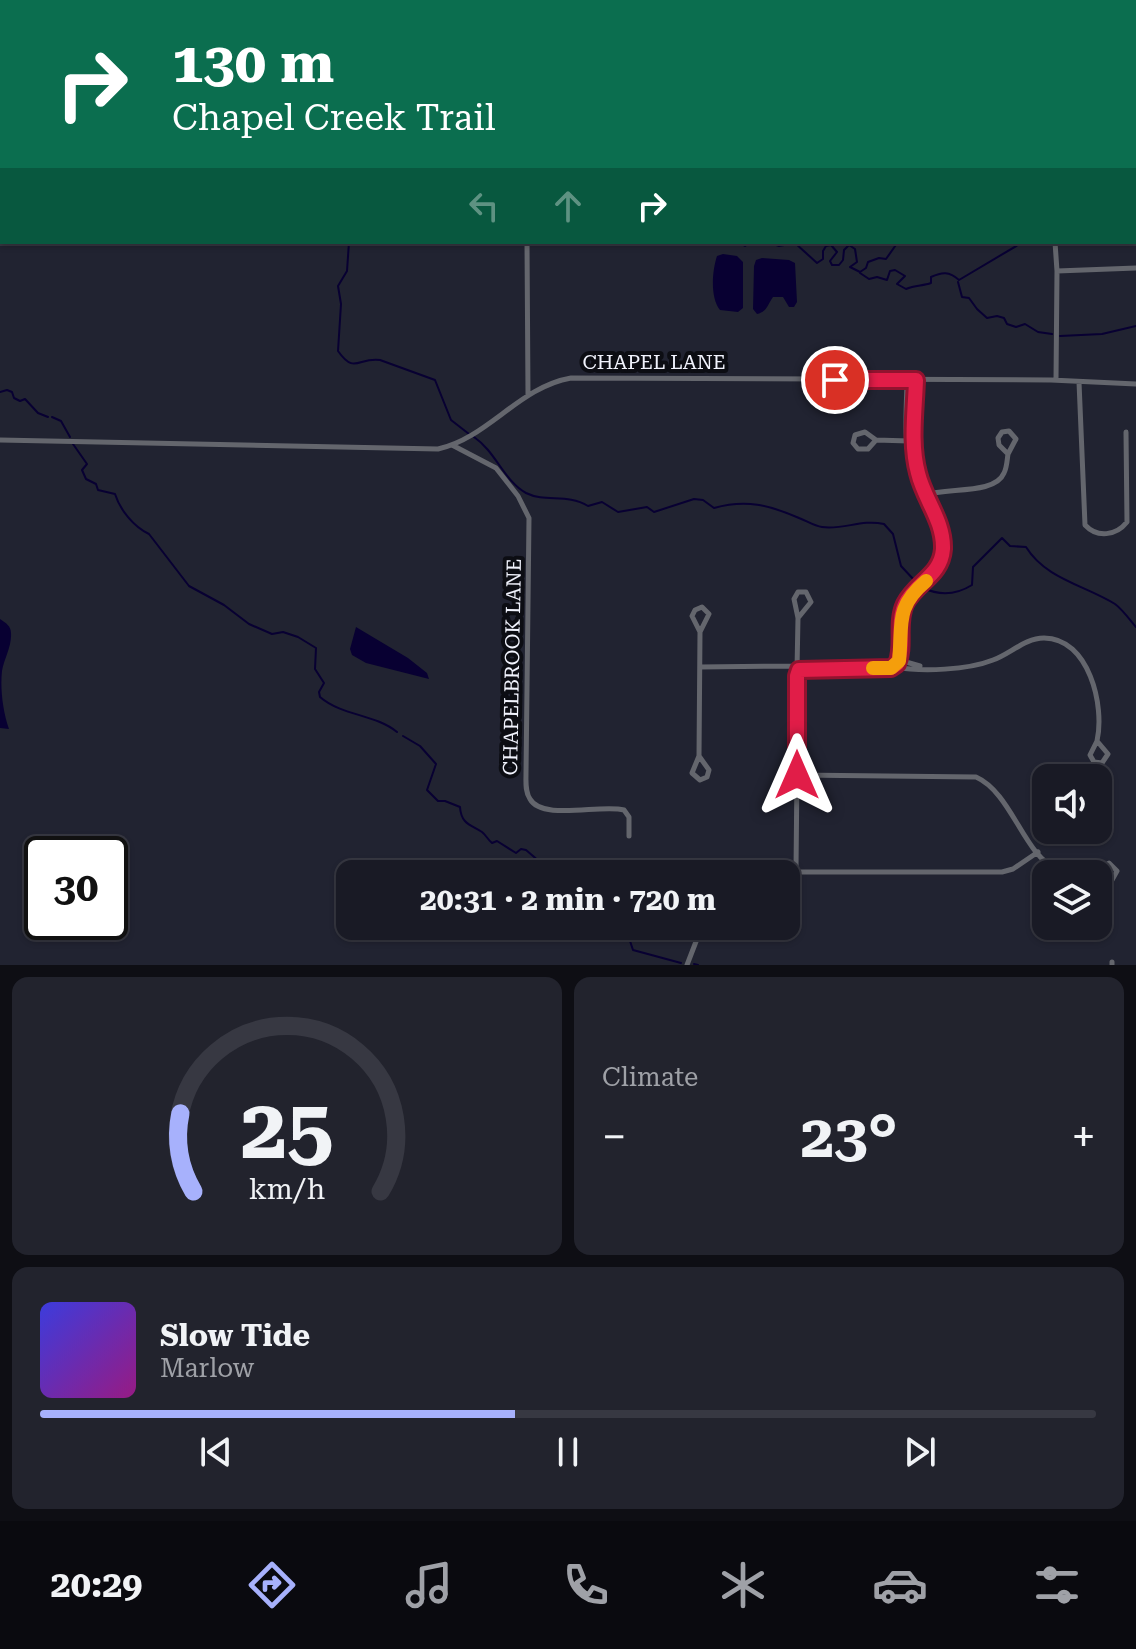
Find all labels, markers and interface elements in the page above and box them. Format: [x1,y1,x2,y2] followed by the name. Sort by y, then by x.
[172,30,334,96] text: 130 m
[40,32,144,136] icon: right
[172,97,496,139] text: Chapel Creek Trail
[462,184,506,228] icon: left
[546,184,590,228] icon: ahead
[630,184,674,228] icon: right
[801,346,869,414] pin
[582,350,726,374] street label: CHAPEL LANE
[813,358,857,402] icon: arrive
[498,558,526,776] street label: CHAPELBROOK LANE
[755,733,839,817] position arrow
[1032,764,1112,940] map controls
[1032,764,1112,844] button: sound
[24,836,128,940] speed limit sign: 30
[1032,860,1112,940] button: layers
[420,882,716,917] text: 20:31 · 2 min · 720 m
[602,1062,698,1092] text: Climate
[240,1081,334,1178] text: 25
[800,1101,898,1172] text: 23°
[602,1111,627,1163] text: −
[1071,1111,1096,1163] text: +
[249,1172,325,1206] text: km/h
[160,1318,310,1353] text: Slow Tide
[160,1353,254,1383] text: Marlow
[194,1430,238,1474] icon: previous
[546,1430,590,1474] icon: pause
[898,1430,942,1474] icon: next
[244,1557,300,1613] icon: directions
[401,1557,457,1613] icon: music
[558,1557,614,1613] icon: phone
[715,1557,771,1613] icon: climate
[872,1557,928,1613] icon: car
[1029,1557,1085,1613] icon: filters
[51,1564,142,1606] text: 20:29

